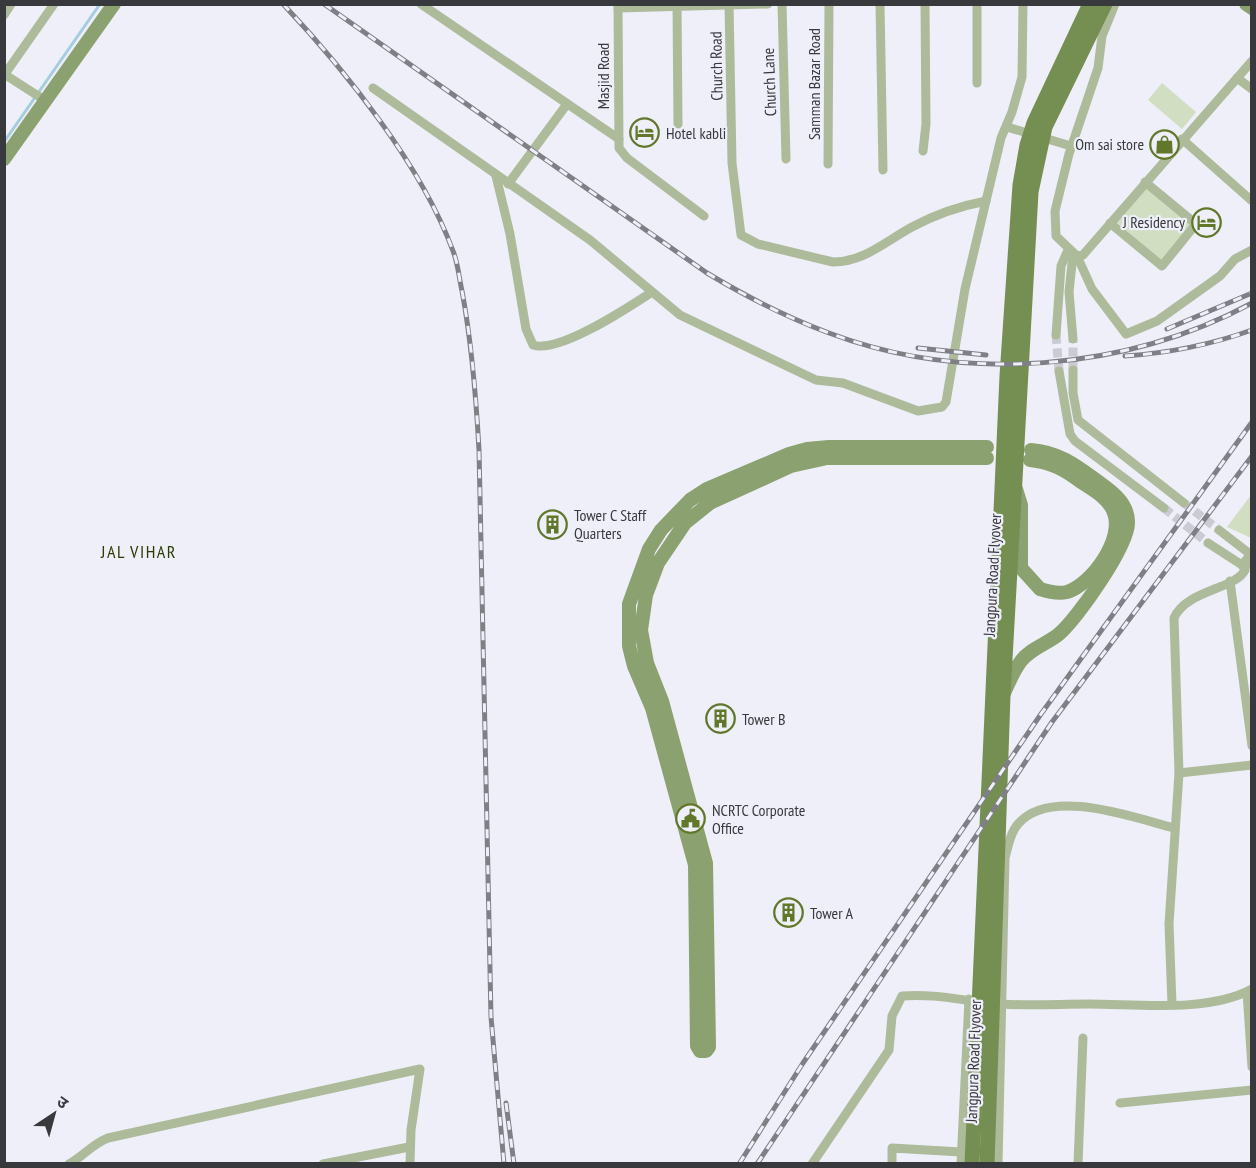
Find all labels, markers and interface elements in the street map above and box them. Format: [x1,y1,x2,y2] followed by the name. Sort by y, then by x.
[804,28,824,140] street label: Samman Bazar Road
[705,31,727,101] street label: Church Road
[593,43,613,109] street label: Masjid Road
[758,48,780,116] street label: Church Lane
[629,117,661,149] hotel icon: Hotel kabli
[666,123,726,143] place label: Hotel kabli
[1149,128,1181,160] shop icon: Om sai store
[1075,134,1144,154] place label: Om sai store
[1190,206,1222,238] hotel icon: J Residency
[1122,212,1185,232] place label: J Residency
[574,505,647,543] place label: Tower C Staff Quarters
[537,508,569,540] building icon: Tower C Staff Quarters
[979,512,1005,638] street label: Jangpura Road Flyover
[100,540,177,563] district label: JAL VIHAR
[705,703,737,735] building icon: Tower B
[742,709,786,729] place label: Tower B
[712,800,805,838] place label: NCRTC Corporate Office
[675,803,707,835] public building icon: NCRTC Corporate Office
[773,897,805,929] building icon: Tower A
[810,903,854,923] place label: Tower A
[961,998,985,1124] street label: Jangpura Road Flyover
[24,1084,84,1144] north arrow
[53,1091,73,1113] text: उ

